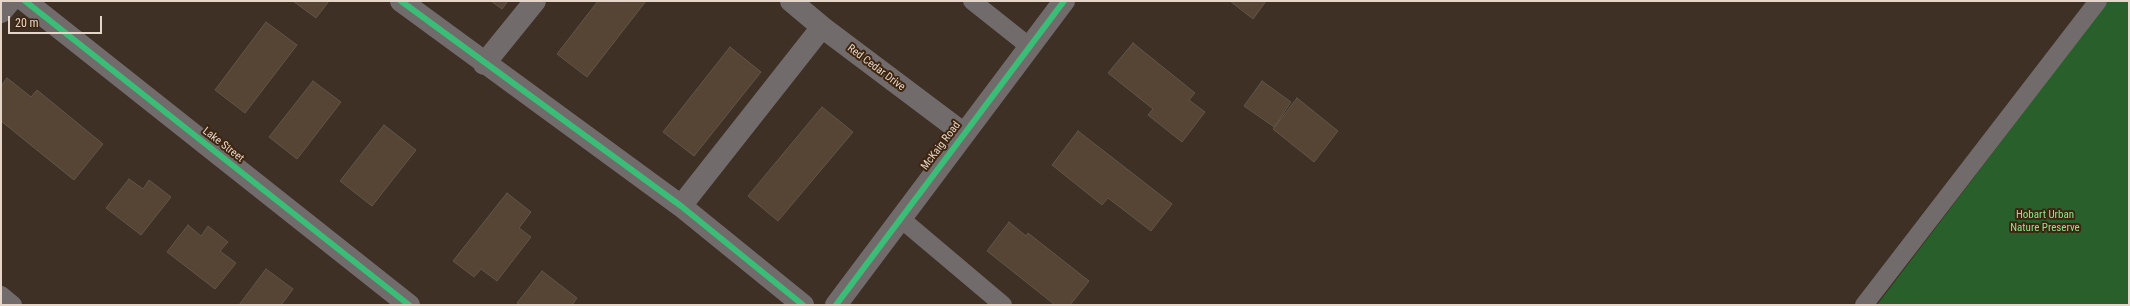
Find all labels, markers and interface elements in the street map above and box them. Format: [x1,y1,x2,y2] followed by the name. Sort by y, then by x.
[10,8,104,34] scale bar
[15,16,39,30] text: 20 m
[845,42,907,94] street label: Red Cedar Drive
[919,119,963,173] street label: McKaig Road
[200,125,246,165] street label: Lake Street
[2010,208,2080,234] park label: Hobart Urban Nature Preserve

